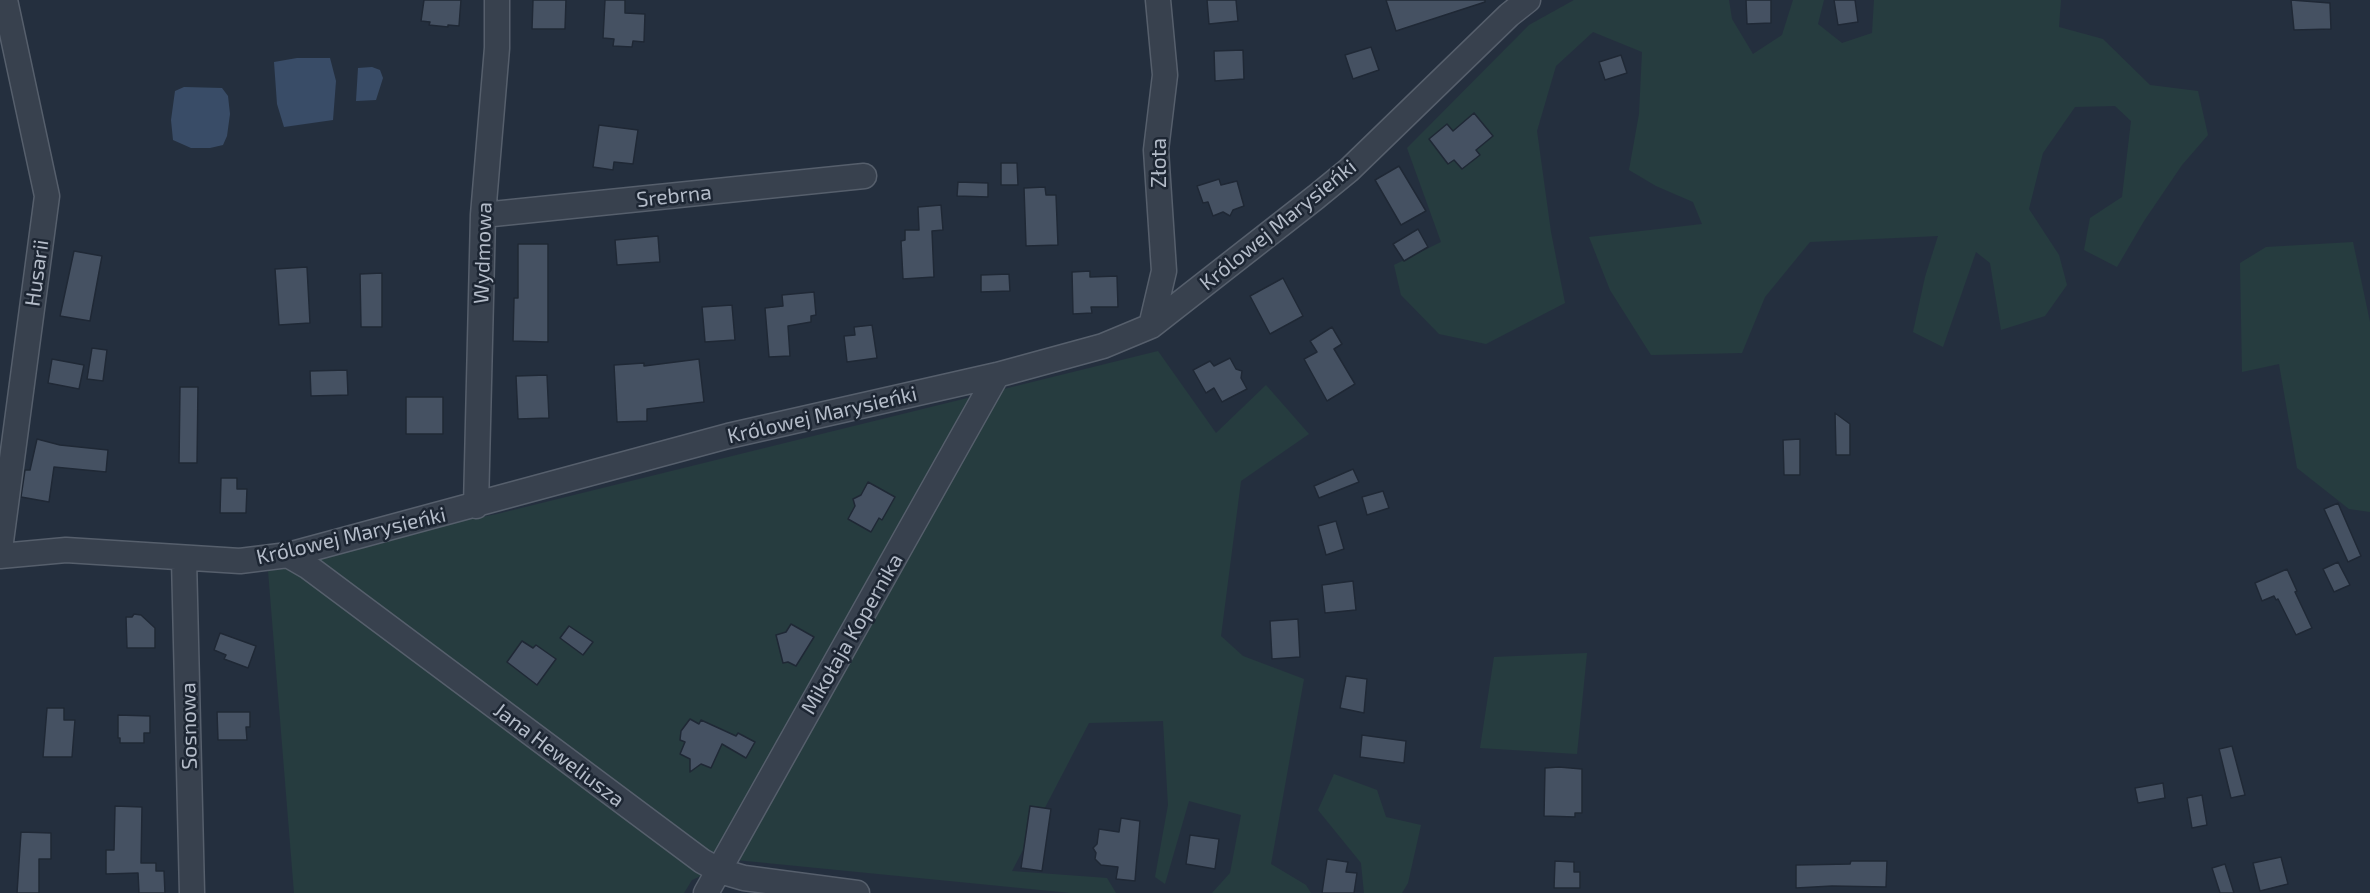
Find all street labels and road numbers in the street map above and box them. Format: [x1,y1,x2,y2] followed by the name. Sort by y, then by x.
[1146,138,1172,188] street label: Złota
[1195,154,1361,296] street label: Królowej Marysieńki
[635,180,713,212] street label: Srebrna
[469,202,497,304] street label: Wydmowa
[20,238,54,308] street label: Husarii
[725,381,919,449] street label: Królowej Marysieńki
[254,502,448,570] street label: Królowej Marysieńki
[796,549,908,719] street label: Mikołaja Kopernika
[176,682,202,770] street label: Sosnowa
[489,698,629,812] street label: Jana Heweliusza

